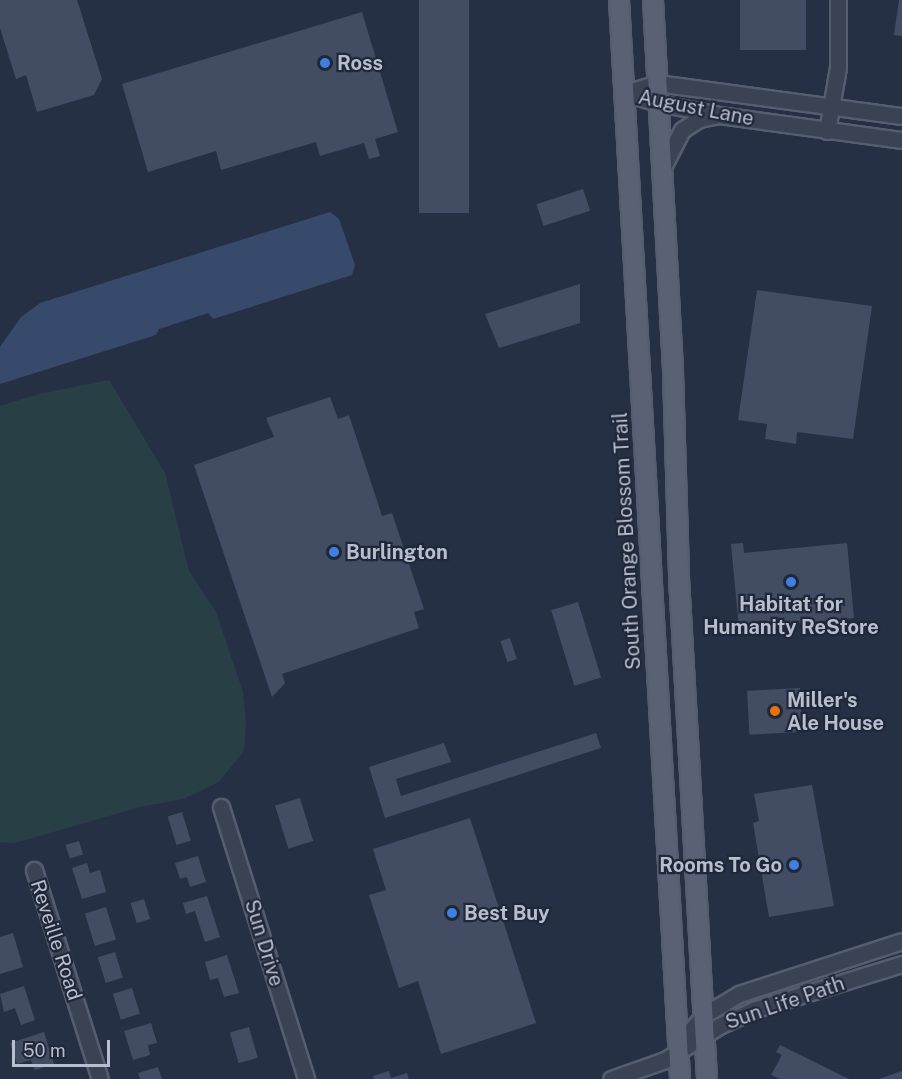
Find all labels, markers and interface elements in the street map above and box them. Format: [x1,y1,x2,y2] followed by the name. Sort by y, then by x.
[337,51,383,75] place label: Ross
[318,56,332,70] marker: Ross
[636,85,756,131] street label: August Lane
[608,411,646,671] street label: South Orange Blossom Trail
[346,540,448,564] place label: Burlington
[327,545,341,559] marker: Burlington
[784,575,798,589] marker: Habitat for Humanity ReStore
[703,592,879,639] place label: Habitat for Humanity ReStore
[787,688,884,735] place label: Miller's Ale House
[768,704,782,718] marker: Miller's Ale House
[659,853,782,877] place label: Rooms To Go
[787,858,801,872] marker: Rooms To Go
[25,877,87,1003] street label: Reveille Road
[239,897,289,989] street label: Sun Drive
[464,901,549,925] place label: Best Buy
[445,906,459,920] marker: Best Buy
[722,971,848,1035] street label: Sun Life Path
[15,1028,112,1066] scale bar
[23,1040,66,1061] text: 50 m

